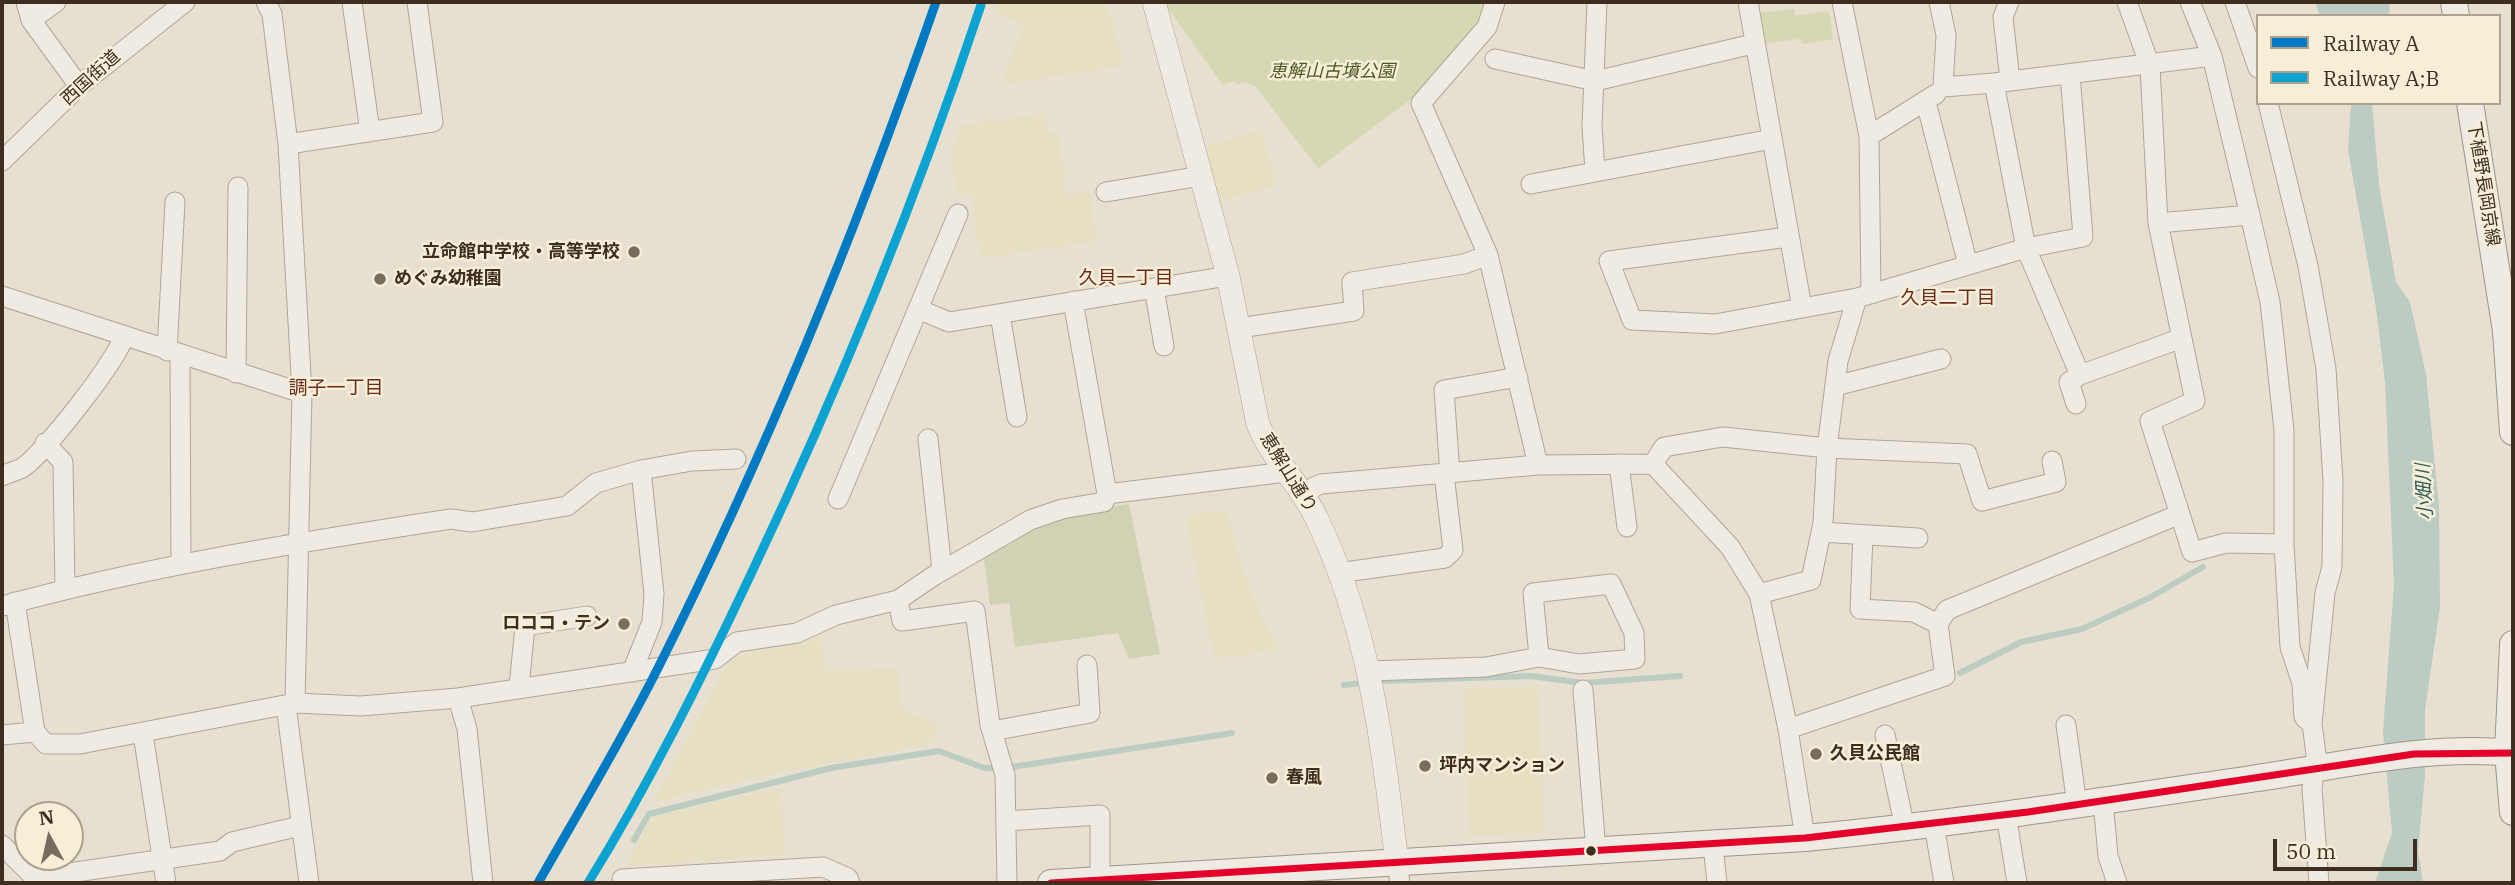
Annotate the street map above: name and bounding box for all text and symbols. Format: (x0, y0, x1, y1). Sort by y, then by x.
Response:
legend (2256, 14, 2501, 105)
text: Railway A (2323, 29, 2419, 57)
street label: 西国街道 (57, 46, 125, 110)
park label: 恵解山古墳公園 (1269, 61, 1395, 83)
text: Railway A;B (2323, 64, 2440, 92)
street label: 下植野長岡京線 (2462, 120, 2504, 248)
place label: 立命館中学校・高等学校 (422, 241, 620, 263)
marker: 立命館中学校・高等学校 (626, 244, 642, 260)
place label: めぐみ幼稚園 (394, 268, 502, 290)
district label: 久貝一丁目 (1079, 268, 1173, 290)
marker: めぐみ幼稚園 (372, 271, 388, 287)
district label: 久貝二丁目 (1901, 288, 1995, 310)
district label: 調子一丁目 (289, 378, 383, 400)
street label: 恵解山通り (1255, 429, 1321, 517)
water label: 小畑川 (2412, 463, 2438, 521)
place label: ロココ・テン (502, 613, 610, 635)
marker: ロココ・テン (616, 616, 632, 632)
place label: 久貝公民館 (1830, 743, 1920, 765)
marker: 久貝公民館 (1808, 746, 1824, 762)
place label: 坪内マンション (1439, 755, 1565, 777)
marker: 坪内マンション (1417, 758, 1433, 774)
place label: 春風 (1286, 767, 1322, 789)
marker: 春風 (1264, 770, 1280, 786)
north arrow (14, 801, 84, 871)
text: N (37, 804, 55, 830)
scale bar (2277, 826, 2420, 870)
text: 50 m (2286, 837, 2336, 865)
unlabelled marker (1584, 844, 1598, 858)

